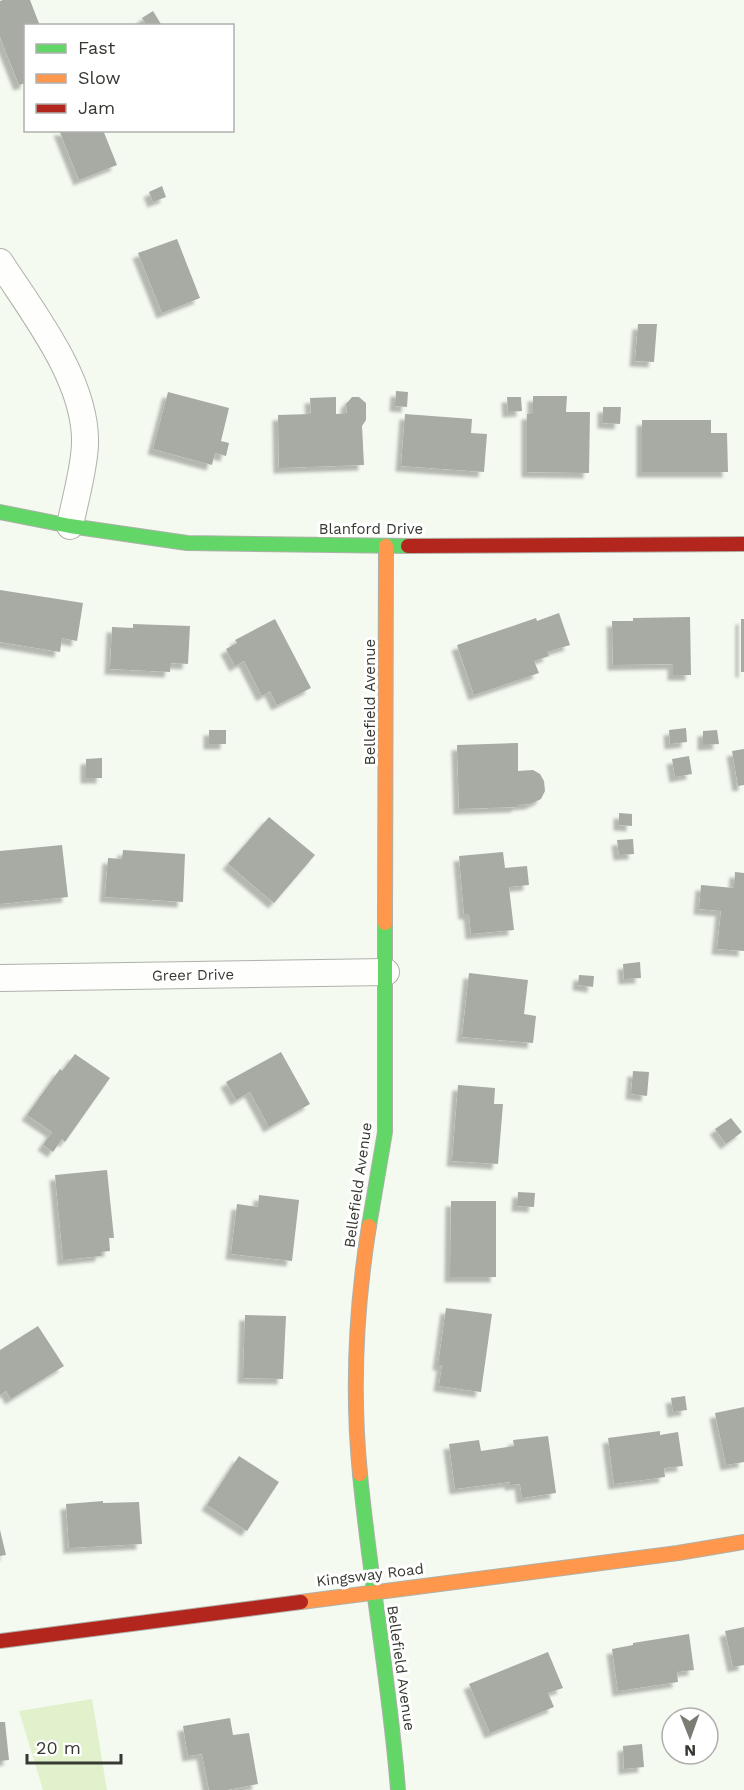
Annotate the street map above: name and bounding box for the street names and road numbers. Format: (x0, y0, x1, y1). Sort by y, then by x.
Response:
street label: Blanford Drive (319, 520, 423, 538)
street label: Bellefield Avenue (361, 639, 379, 765)
street label: Greer Drive (152, 965, 234, 985)
street label: Bellefield Avenue (340, 1121, 376, 1249)
street label: Kingsway Road (315, 1559, 425, 1591)
street label: Bellefield Avenue (383, 1604, 419, 1732)

